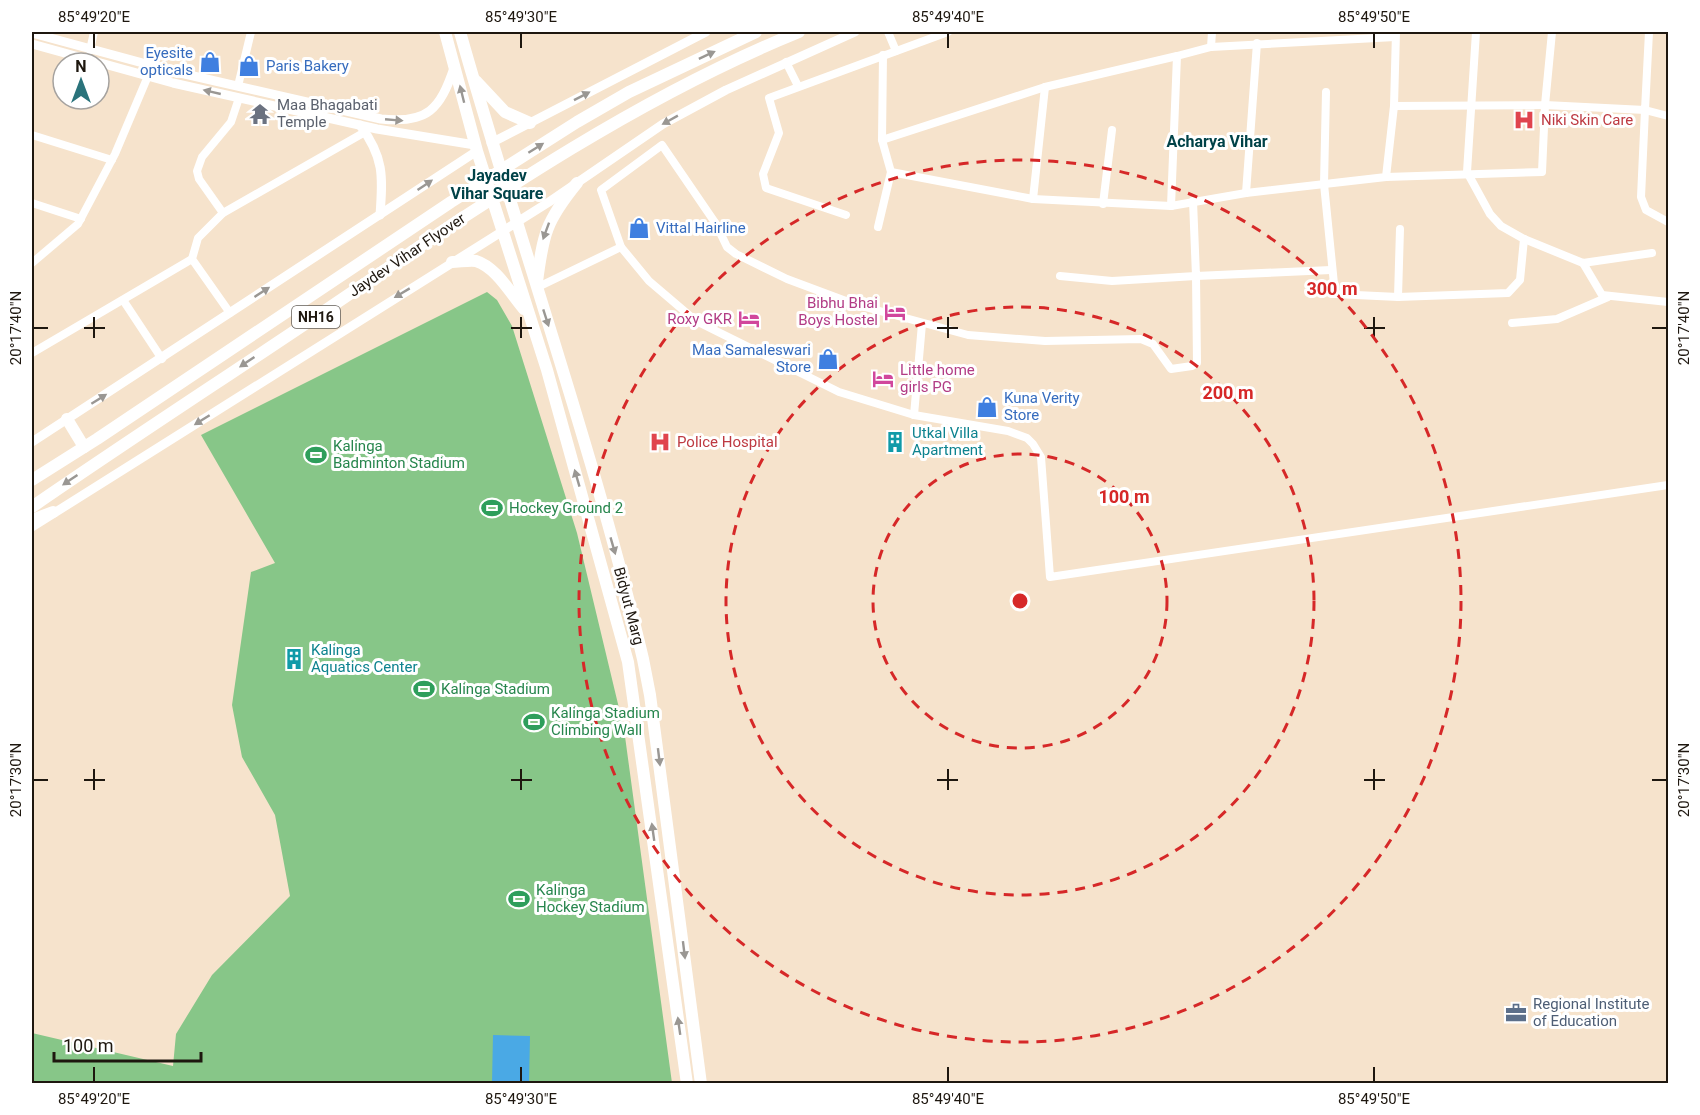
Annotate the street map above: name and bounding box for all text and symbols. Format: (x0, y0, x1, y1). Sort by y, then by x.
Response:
text: 85°49'20"E (58, 8, 131, 26)
text: 85°49'30"E (485, 8, 558, 26)
text: 85°49'40"E (912, 8, 985, 26)
text: 85°49'50"E (1338, 8, 1411, 26)
place label: Eyesite opticals (140, 44, 193, 79)
shop icon: Eyesite opticals (198, 50, 222, 74)
one-way arrow (698, 50, 715, 59)
north arrow (51, 51, 111, 111)
shop icon: Paris Bakery (237, 54, 261, 78)
text: N (75, 57, 87, 76)
place label: Paris Bakery (266, 57, 349, 75)
one-way arrow (457, 85, 467, 103)
one-way arrow (203, 86, 222, 96)
one-way arrow (573, 91, 591, 101)
place label: Maa Bhagabati Temple (277, 96, 378, 131)
temple icon: Maa Bhagabati Temple (248, 102, 272, 126)
hospital icon: Niki Skin Care (1512, 108, 1536, 132)
place label: Niki Skin Care (1541, 111, 1633, 129)
one-way arrow (385, 115, 404, 125)
one-way arrow (662, 115, 678, 126)
district label: Acharya Vihar (1166, 132, 1268, 151)
one-way arrow (528, 143, 544, 154)
district label: Jayadev Vihar Square (451, 166, 544, 203)
one-way arrow (416, 179, 432, 191)
street label: Jaydev Vihar Flyover (345, 209, 469, 301)
shop icon: Vittal Hairline (627, 216, 651, 240)
place label: Vittal Hairline (656, 219, 746, 237)
one-way arrow (541, 222, 550, 240)
text: 300 m (1306, 278, 1358, 299)
one-way arrow (254, 287, 270, 298)
one-way arrow (394, 287, 410, 298)
text: 20°17'40"N (7, 291, 25, 365)
text: 20°17'40"N (1675, 291, 1693, 365)
place label: Bibhu Bhai Boys Hostel (798, 294, 878, 329)
hotel icon: Bibhu Bhai Boys Hostel (883, 300, 907, 324)
road number: NH16 (292, 306, 340, 328)
hotel icon: Roxy GKR (737, 307, 761, 331)
one-way arrow (542, 309, 552, 327)
place label: Roxy GKR (667, 310, 732, 328)
place label: Maa Samaleswari Store (692, 341, 811, 376)
shop icon: Maa Samaleswari Store (816, 347, 840, 371)
one-way arrow (239, 357, 255, 368)
place label: Little home girls PG (900, 361, 975, 396)
hotel icon: Little home girls PG (871, 367, 895, 391)
text: 200 m (1202, 382, 1254, 403)
place label: Kuna Verity Store (1004, 389, 1080, 424)
one-way arrow (90, 393, 106, 405)
shop icon: Kuna Verity Store (975, 395, 999, 419)
one-way arrow (194, 414, 210, 425)
place label: Utkal Villa Apartment (912, 424, 983, 459)
hospital icon: Police Hospital (648, 430, 672, 454)
building icon: Utkal Villa Apartment (883, 430, 907, 454)
place label: Police Hospital (677, 433, 778, 451)
place label: Kalinga Badminton Stadium (333, 437, 465, 472)
sports icon: Kalinga Badminton Stadium (304, 443, 328, 467)
one-way arrow (572, 469, 581, 487)
one-way arrow (62, 475, 78, 486)
text: 100 m (1098, 486, 1150, 507)
sports icon: Hockey Ground 2 (480, 496, 504, 520)
place label: Hockey Ground 2 (509, 499, 623, 517)
one-way arrow (609, 537, 618, 555)
street label: Bidyut Marg (610, 565, 648, 647)
centre of rings (1010, 591, 1030, 611)
place label: Kalinga Aquatics Center (311, 641, 418, 676)
building icon: Kalinga Aquatics Center (282, 647, 306, 671)
sports icon: Kalinga Stadium (412, 677, 436, 701)
place label: Kalinga Stadium (441, 680, 550, 698)
place label: Kalinga Stadium Climbing Wall (551, 704, 660, 739)
sports icon: Kalinga Stadium Climbing Wall (522, 710, 546, 734)
text: 20°17'30"N (7, 743, 25, 817)
text: 20°17'30"N (1675, 743, 1693, 817)
one-way arrow (654, 747, 663, 766)
one-way arrow (648, 823, 657, 842)
place label: Kalinga Hockey Stadium (536, 881, 645, 916)
sports icon: Kalinga Hockey Stadium (507, 887, 531, 911)
one-way arrow (679, 941, 688, 960)
place label: Regional Institute of Education (1533, 995, 1649, 1030)
office icon: Regional Institute of Education (1504, 1001, 1528, 1025)
one-way arrow (675, 1016, 684, 1035)
scale bar (54, 1025, 201, 1063)
text: 100 m (63, 1035, 114, 1056)
text: 85°49'20"E (58, 1090, 131, 1108)
text: 85°49'30"E (485, 1090, 558, 1108)
text: 85°49'40"E (912, 1090, 985, 1108)
text: 85°49'50"E (1338, 1090, 1411, 1108)

